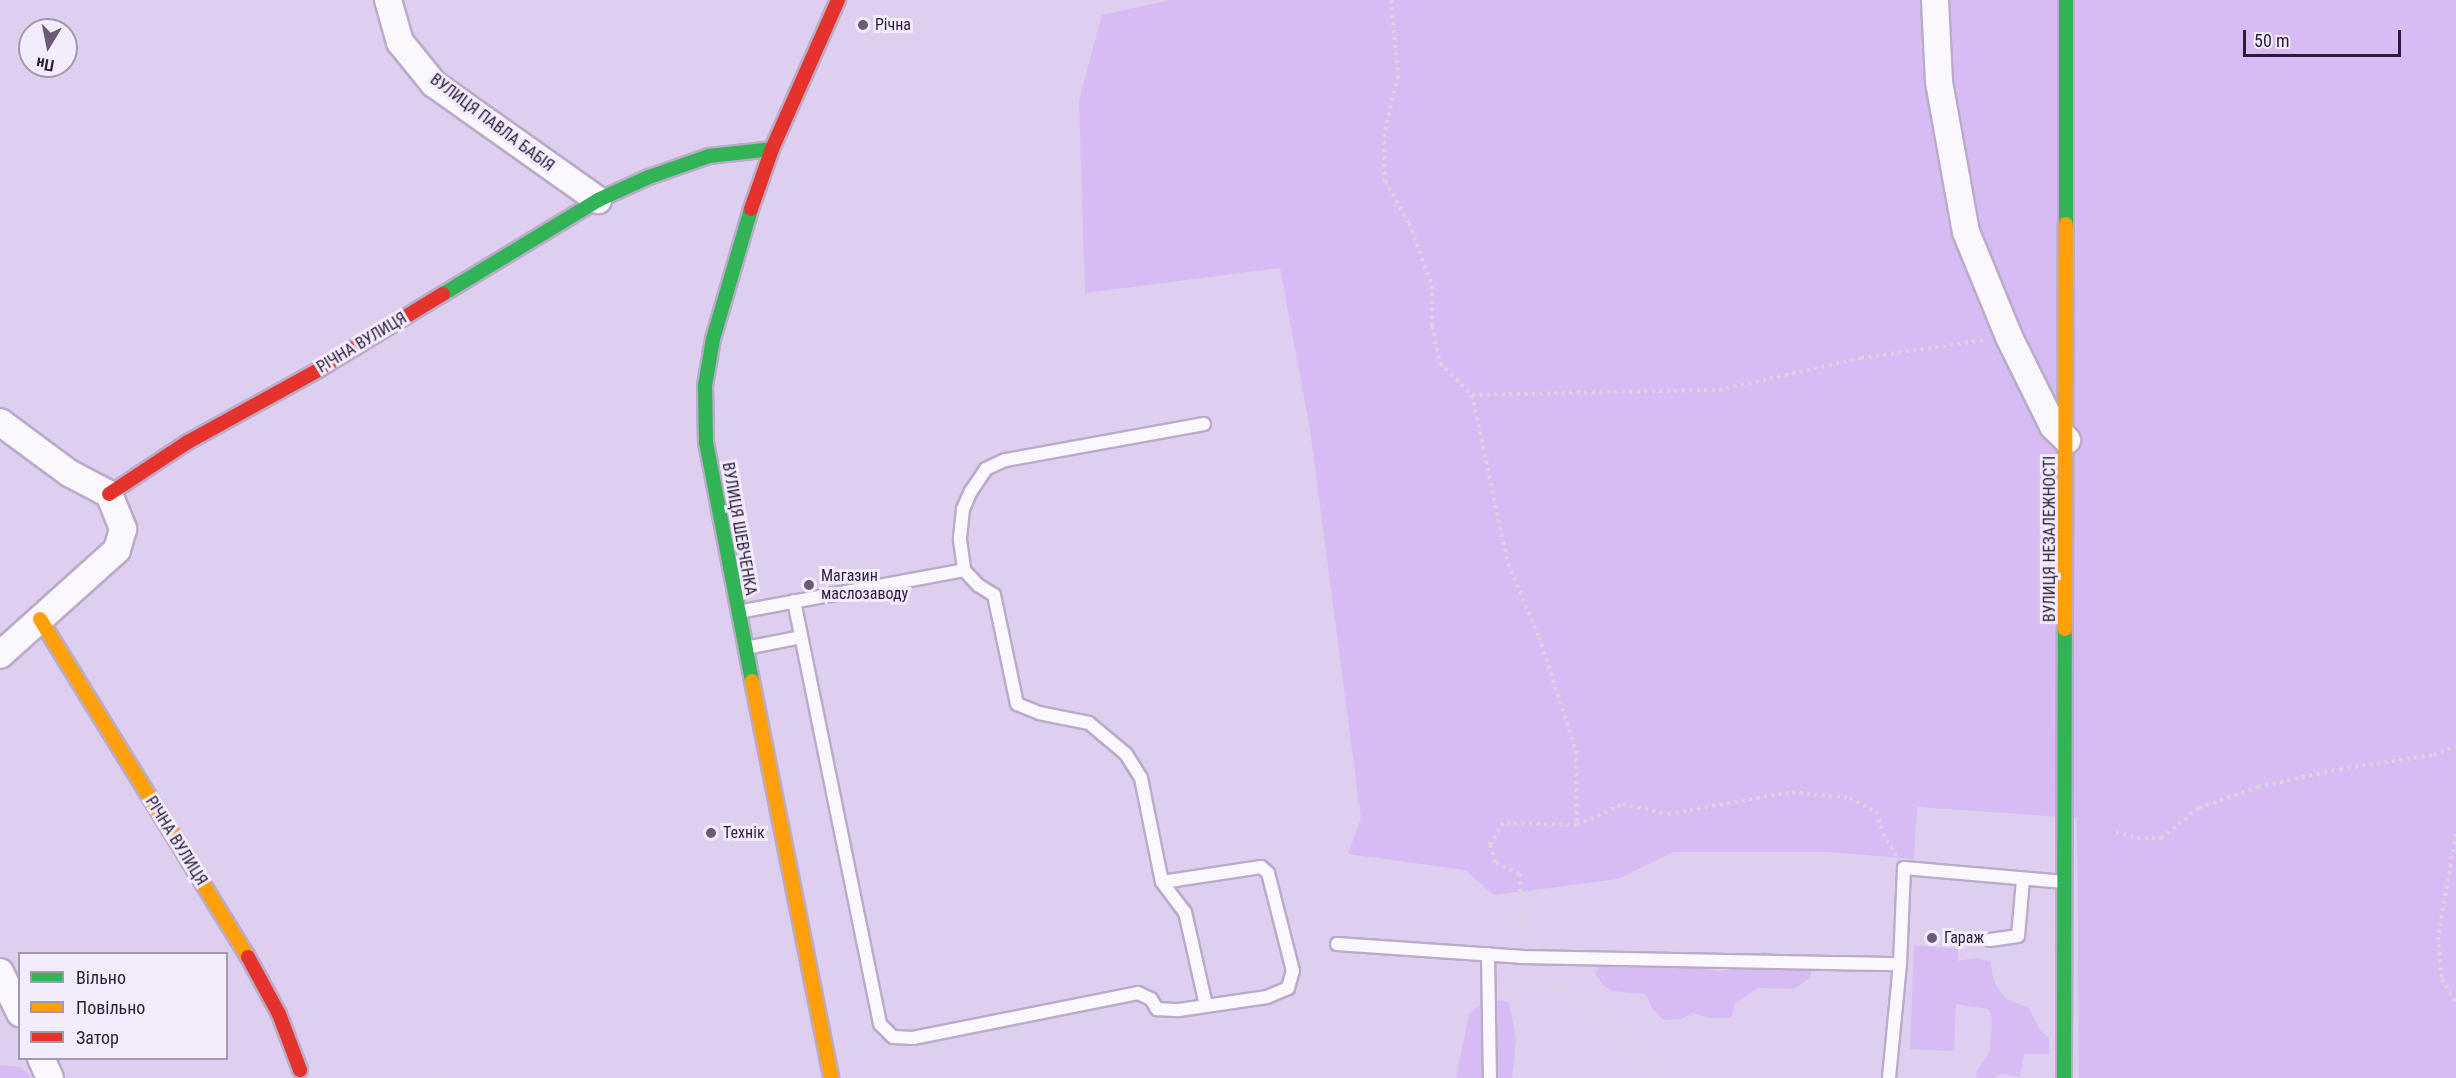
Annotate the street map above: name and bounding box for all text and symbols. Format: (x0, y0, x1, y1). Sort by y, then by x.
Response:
place label: Річна (875, 15, 911, 35)
north arrow (18, 18, 78, 78)
marker: Річна (856, 18, 870, 32)
scale bar (2246, 18, 2404, 56)
text: 50 m (2254, 30, 2289, 51)
text: Пн (35, 53, 56, 75)
street label: ВУЛИЦЯ ПАВЛА БАБІЯ (426, 70, 558, 176)
street label: РІЧНА ВУЛИЦЯ (314, 309, 410, 377)
street label: ВУЛИЦЯ НЕЗАЛЕЖНОСТІ (2040, 456, 2060, 622)
street label: ВУЛИЦЯ ШЕВЧЕНКА (718, 461, 760, 597)
place label: Магазин маслозаводу (821, 566, 908, 604)
marker: Магазин маслозаводу (802, 578, 816, 592)
street label: РІЧНА ВУЛИЦЯ (141, 793, 211, 889)
place label: Технік (723, 823, 765, 843)
marker: Технік (704, 826, 718, 840)
place label: Гараж (1944, 928, 1984, 948)
marker: Гараж (1925, 931, 1939, 945)
legend (18, 952, 228, 1060)
text: Вільно (76, 967, 126, 988)
text: Повільно (76, 997, 145, 1018)
text: Затор (76, 1027, 119, 1048)

